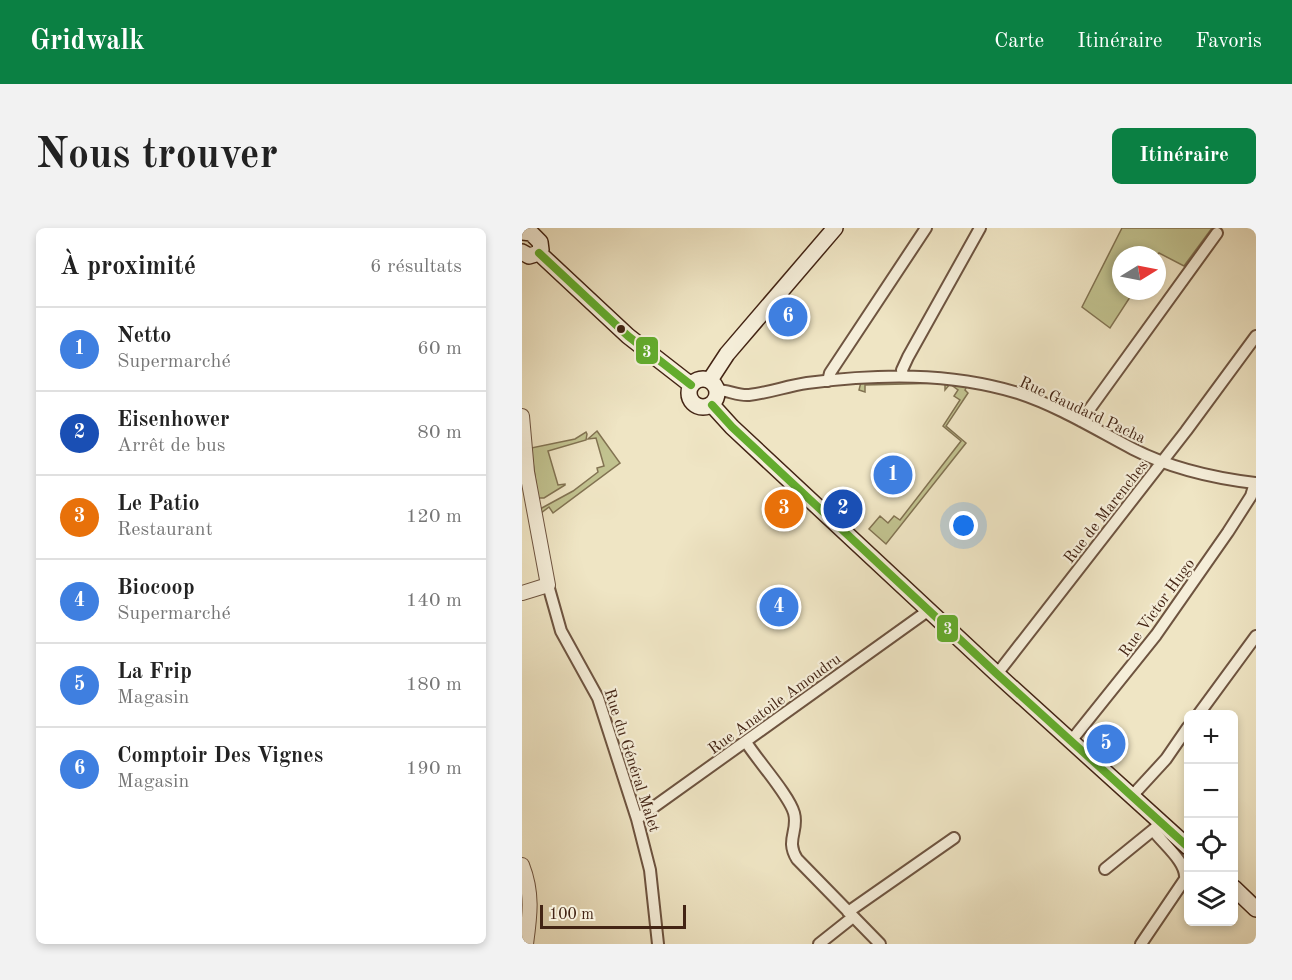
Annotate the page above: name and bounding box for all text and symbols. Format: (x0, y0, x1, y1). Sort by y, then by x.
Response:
text: Gridwalk (30, 28, 145, 56)
text: Carte (994, 31, 1044, 52)
text: Itinéraire (1077, 31, 1163, 52)
text: Favoris (1196, 31, 1262, 52)
button: Itinéraire (1112, 128, 1256, 184)
text: Nous trouver (36, 135, 278, 177)
north arrow (1112, 246, 1166, 300)
text: À proximité (60, 254, 196, 280)
text: 6 résultats (370, 257, 462, 277)
pin: 6 (768, 294, 808, 340)
unlabelled marker (615, 323, 627, 335)
text: Netto (117, 325, 171, 347)
line badge: 3 (635, 336, 659, 365)
text: 1 (74, 339, 85, 359)
text: 60 m (417, 339, 462, 359)
text: 3 (642, 345, 652, 361)
text: Supermarché (117, 352, 231, 372)
street label: Rue Gaudard Pacha (1017, 375, 1148, 447)
text: Eisenhower (117, 409, 230, 431)
text: 2 (74, 423, 85, 443)
text: 80 m (417, 423, 462, 443)
text: Arrêt de bus (117, 436, 225, 456)
pin: 1 (874, 452, 913, 498)
street label: Rue de Marenches (1062, 458, 1152, 567)
pin: 3 (764, 486, 804, 532)
pin: 2 (824, 486, 862, 532)
text: Le Patio (117, 493, 200, 515)
text: 3 (74, 507, 85, 527)
text: 120 m (406, 507, 462, 527)
your location (949, 511, 978, 540)
text: Restaurant (117, 520, 213, 540)
street label: Rue Victor Hugo (1117, 556, 1199, 660)
text: Biocoop (117, 577, 195, 599)
pin: 4 (760, 584, 798, 629)
text: 4 (74, 591, 85, 611)
text: 140 m (406, 591, 462, 611)
text: Supermarché (117, 604, 231, 624)
line badge: 3 (936, 614, 959, 643)
text: 3 (943, 622, 953, 638)
street label: Rue Anatoile Amoudru (706, 651, 845, 758)
text: La Frip (117, 661, 192, 683)
text: 5 (74, 675, 85, 695)
text: 180 m (406, 675, 462, 695)
street label: Rue du Général Malet (600, 687, 662, 835)
text: Magasin (117, 688, 189, 708)
map controls (1184, 710, 1238, 926)
button: + (1184, 710, 1238, 764)
pin: 5 (1086, 722, 1126, 766)
text: Comptoir Des Vignes (117, 745, 323, 767)
text: 6 (74, 759, 85, 779)
text: 190 m (406, 759, 462, 779)
button: − (1184, 764, 1238, 818)
text: Magasin (117, 772, 189, 792)
button: locate (1184, 818, 1238, 872)
button: layers (1184, 872, 1238, 926)
scale bar (540, 902, 686, 930)
text: 100 m (549, 907, 594, 923)

